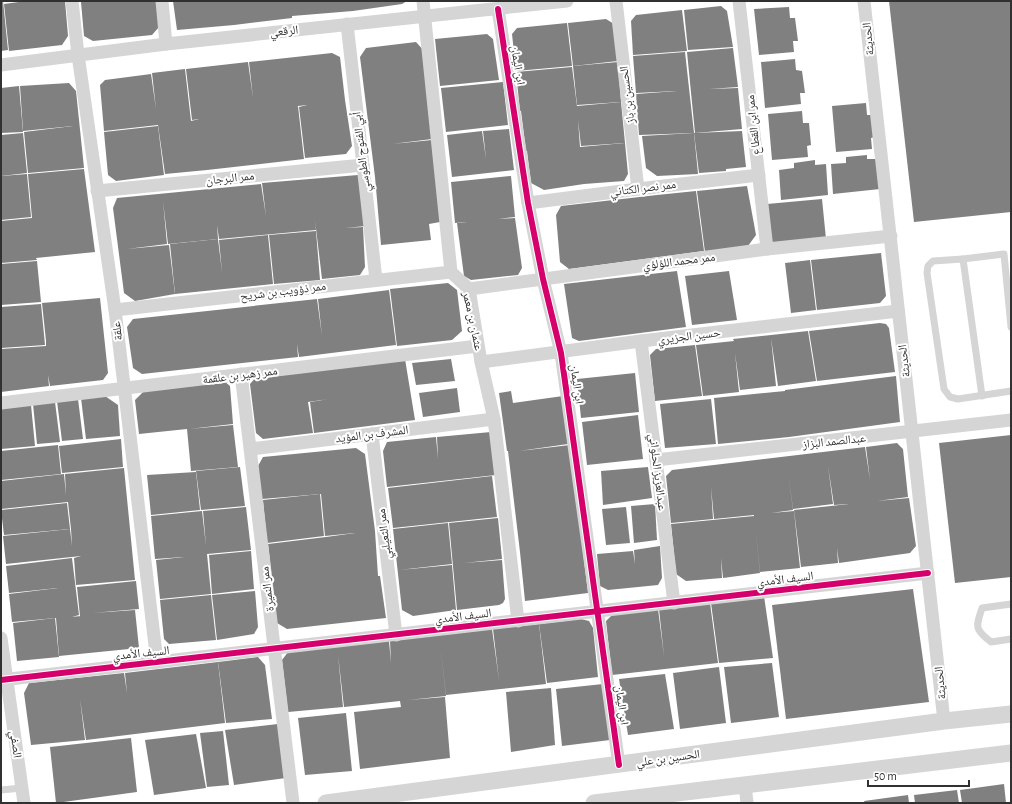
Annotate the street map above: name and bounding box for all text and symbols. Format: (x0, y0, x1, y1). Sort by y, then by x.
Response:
street label: الحديثة (860, 22, 877, 56)
street label: الرقعي (269, 24, 299, 42)
street label: ابن اليمان (508, 44, 527, 86)
street label: الحسين بن باز (617, 65, 638, 125)
street label: ممر ابن القطاع (744, 94, 764, 156)
street label: أبي الفتوح الطوسي (349, 111, 376, 193)
street label: ممر البرجان (205, 169, 255, 188)
street label: ممر نصر الكتاني (609, 178, 677, 202)
street label: ممر محمد اللؤلؤي (642, 251, 716, 275)
street label: ممر ذؤويب بن شريح (239, 280, 327, 304)
street label: عثمان بن معمر (459, 289, 485, 352)
street label: علقة (110, 321, 124, 341)
street label: حسين الجزيري (657, 326, 722, 350)
street label: الحديثة (896, 344, 913, 378)
street label: ابن اليمان (567, 363, 586, 405)
street label: ممر زهير بن علقمة (202, 364, 278, 387)
street label: المشرف بن المؤيد (335, 424, 409, 446)
street label: عبدالصمد البزاز (801, 432, 867, 452)
street label: عبدالعزيز الحلواني (643, 433, 669, 512)
street label: ممر الثعيلبي (375, 507, 397, 560)
street label: ممر النميرة (258, 566, 277, 612)
street label: السيف الأمدي (756, 570, 815, 592)
street label: السيف الأمدي (434, 607, 493, 629)
street label: السيف الأمدي (112, 644, 171, 666)
street label: الحديثة (932, 666, 949, 700)
street label: ابن اليمان (612, 684, 631, 726)
street label: الصفي (4, 729, 24, 759)
street label: الحسين بن علي (635, 748, 701, 772)
scale bar (868, 762, 969, 788)
text: 50 m (874, 770, 897, 782)

